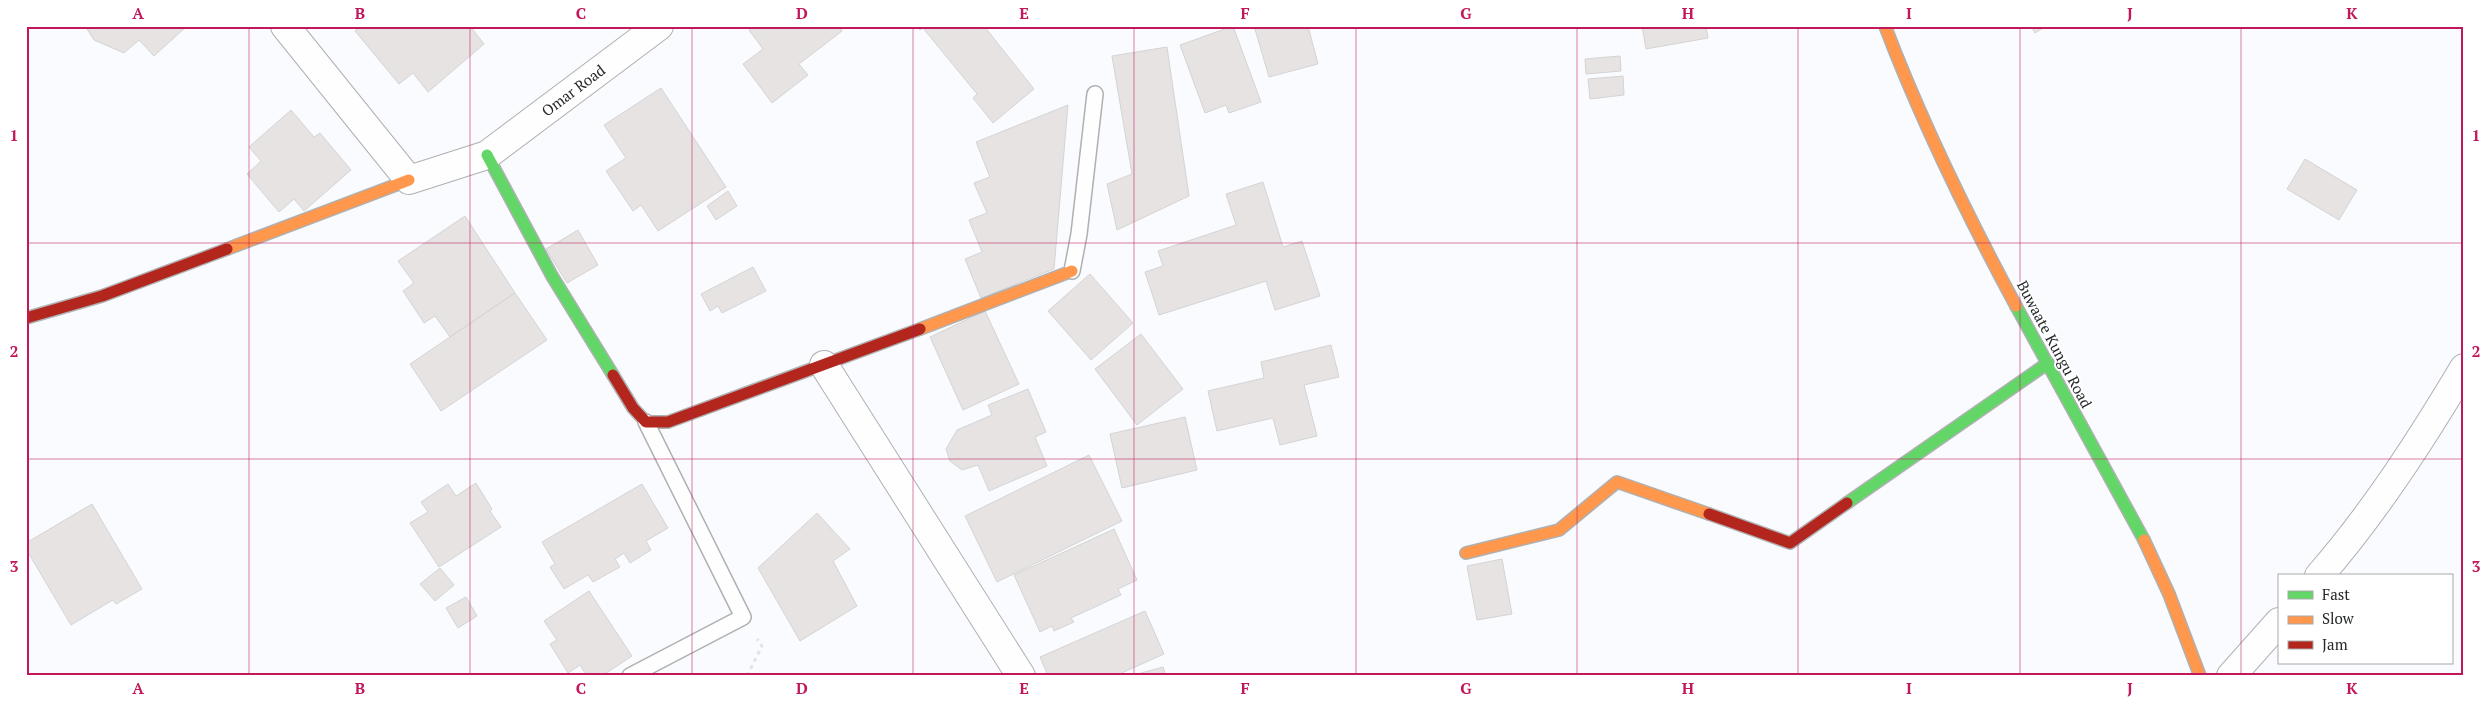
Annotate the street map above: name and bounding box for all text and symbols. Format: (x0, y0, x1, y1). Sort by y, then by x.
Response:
text: A (132, 2, 144, 24)
text: B (355, 2, 365, 24)
text: C (576, 2, 586, 24)
text: D (796, 2, 808, 24)
text: E (1019, 2, 1029, 24)
text: F (1240, 2, 1250, 24)
text: G (1460, 2, 1472, 24)
text: H (1682, 2, 1694, 24)
text: I (1906, 2, 1912, 24)
text: J (2127, 2, 2133, 24)
text: K (2346, 2, 2358, 24)
street label: Omar Road (537, 60, 609, 120)
text: 1 (9, 124, 19, 146)
text: 1 (2471, 124, 2481, 146)
street label: Buwaate Kungu Road (2013, 277, 2097, 411)
text: 2 (9, 340, 19, 362)
text: 2 (2471, 340, 2481, 362)
text: 3 (9, 555, 19, 577)
text: 3 (2471, 555, 2481, 577)
legend (2278, 574, 2452, 664)
text: Fast (2322, 584, 2350, 604)
text: Slow (2322, 608, 2355, 628)
text: Jam (2322, 634, 2348, 654)
text: A (132, 677, 144, 699)
text: B (355, 677, 365, 699)
text: C (576, 677, 586, 699)
text: D (796, 677, 808, 699)
text: E (1019, 677, 1029, 699)
text: F (1240, 677, 1250, 699)
text: G (1460, 677, 1472, 699)
text: H (1682, 677, 1694, 699)
text: I (1906, 677, 1912, 699)
text: J (2127, 677, 2133, 699)
text: K (2346, 677, 2358, 699)

